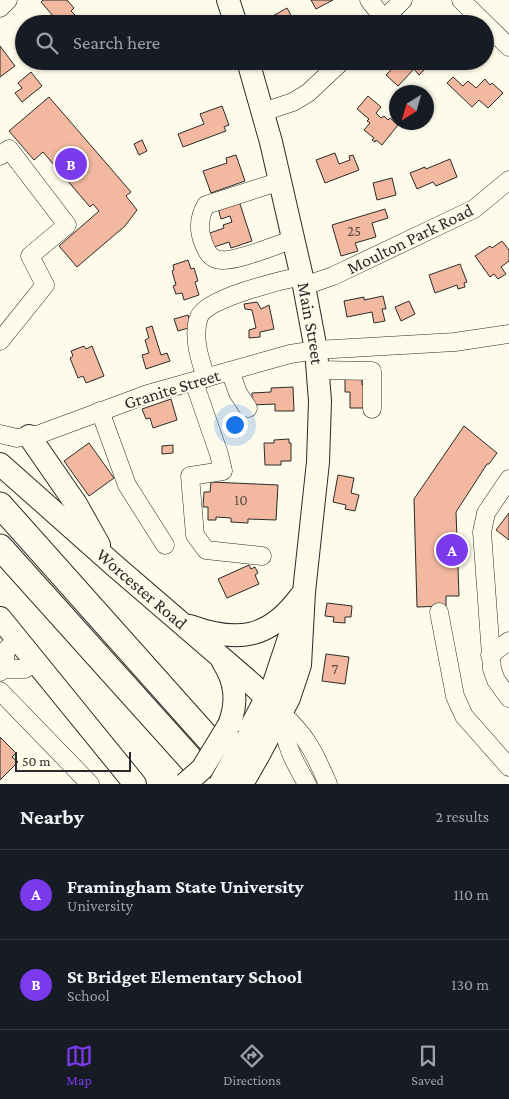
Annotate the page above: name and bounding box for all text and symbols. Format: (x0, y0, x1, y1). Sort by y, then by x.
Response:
search box (15, 15, 494, 70)
icon: search (33, 29, 61, 57)
text: Search here (73, 32, 160, 53)
north arrow (389, 85, 434, 130)
pin: B (55, 145, 87, 183)
street label: Moulton Park Road (344, 200, 477, 278)
house number: 25 (347, 223, 361, 239)
street label: Main Street (294, 281, 327, 366)
street label: Granite Street (122, 365, 223, 413)
your location (222, 412, 248, 438)
house number: 10 (234, 492, 248, 508)
pin: A (436, 531, 468, 569)
street label: Worcester Road (92, 544, 192, 634)
house number: 7 (332, 661, 339, 677)
scale bar (15, 749, 131, 772)
text: 50 m (22, 753, 50, 769)
text: Nearby (20, 805, 84, 829)
text: 2 results (436, 808, 489, 825)
text: Framingham State University (67, 876, 304, 897)
text: A (31, 886, 41, 903)
text: 110 m (453, 886, 489, 903)
text: University (67, 897, 133, 914)
text: St Bridget Elementary School (67, 966, 302, 987)
text: B (31, 976, 41, 993)
text: 130 m (451, 976, 489, 993)
text: School (67, 987, 110, 1004)
tab: Map (65, 1042, 93, 1088)
tab: Directions (223, 1042, 281, 1088)
tab: Saved (411, 1042, 444, 1088)

